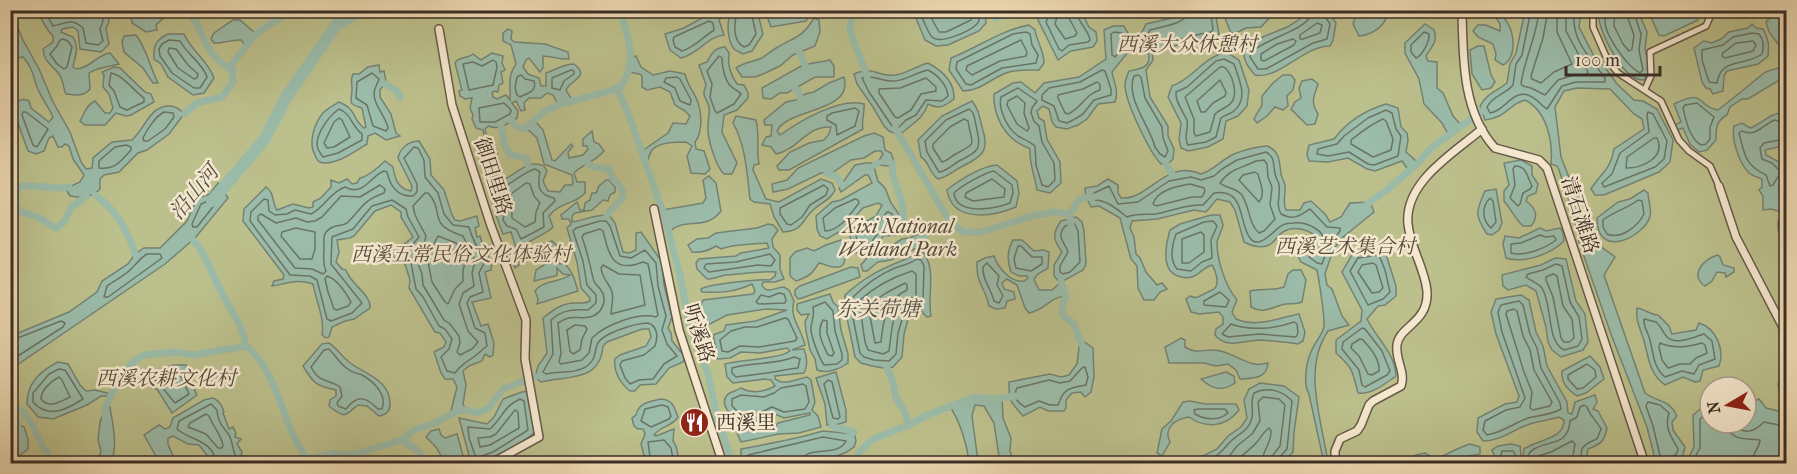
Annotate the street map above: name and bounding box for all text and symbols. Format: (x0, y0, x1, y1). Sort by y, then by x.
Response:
park label: 西溪大众休憩村 (1117, 33, 1260, 56)
scale bar (1566, 39, 1660, 77)
text: 100 m (1575, 50, 1620, 71)
street label: 御田里路 (470, 134, 516, 218)
water label: 沿山河 (165, 157, 226, 224)
street label: 清石滩路 (1557, 173, 1603, 257)
park label: Xixi National Wetland Park (839, 215, 957, 261)
park label: 西溪艺术集合村 (1275, 235, 1418, 258)
park label: 西溪五常民俗文化体验村 (351, 243, 574, 266)
water label: 东关荷塘 (836, 297, 923, 321)
street label: 听溪路 (679, 301, 719, 365)
park label: 西溪农耕文化村 (96, 367, 239, 390)
north arrow (1698, 375, 1758, 435)
text: N (1703, 399, 1724, 415)
restaurant icon: 西溪里 (679, 406, 711, 438)
place label: 西溪里 (716, 411, 776, 434)

